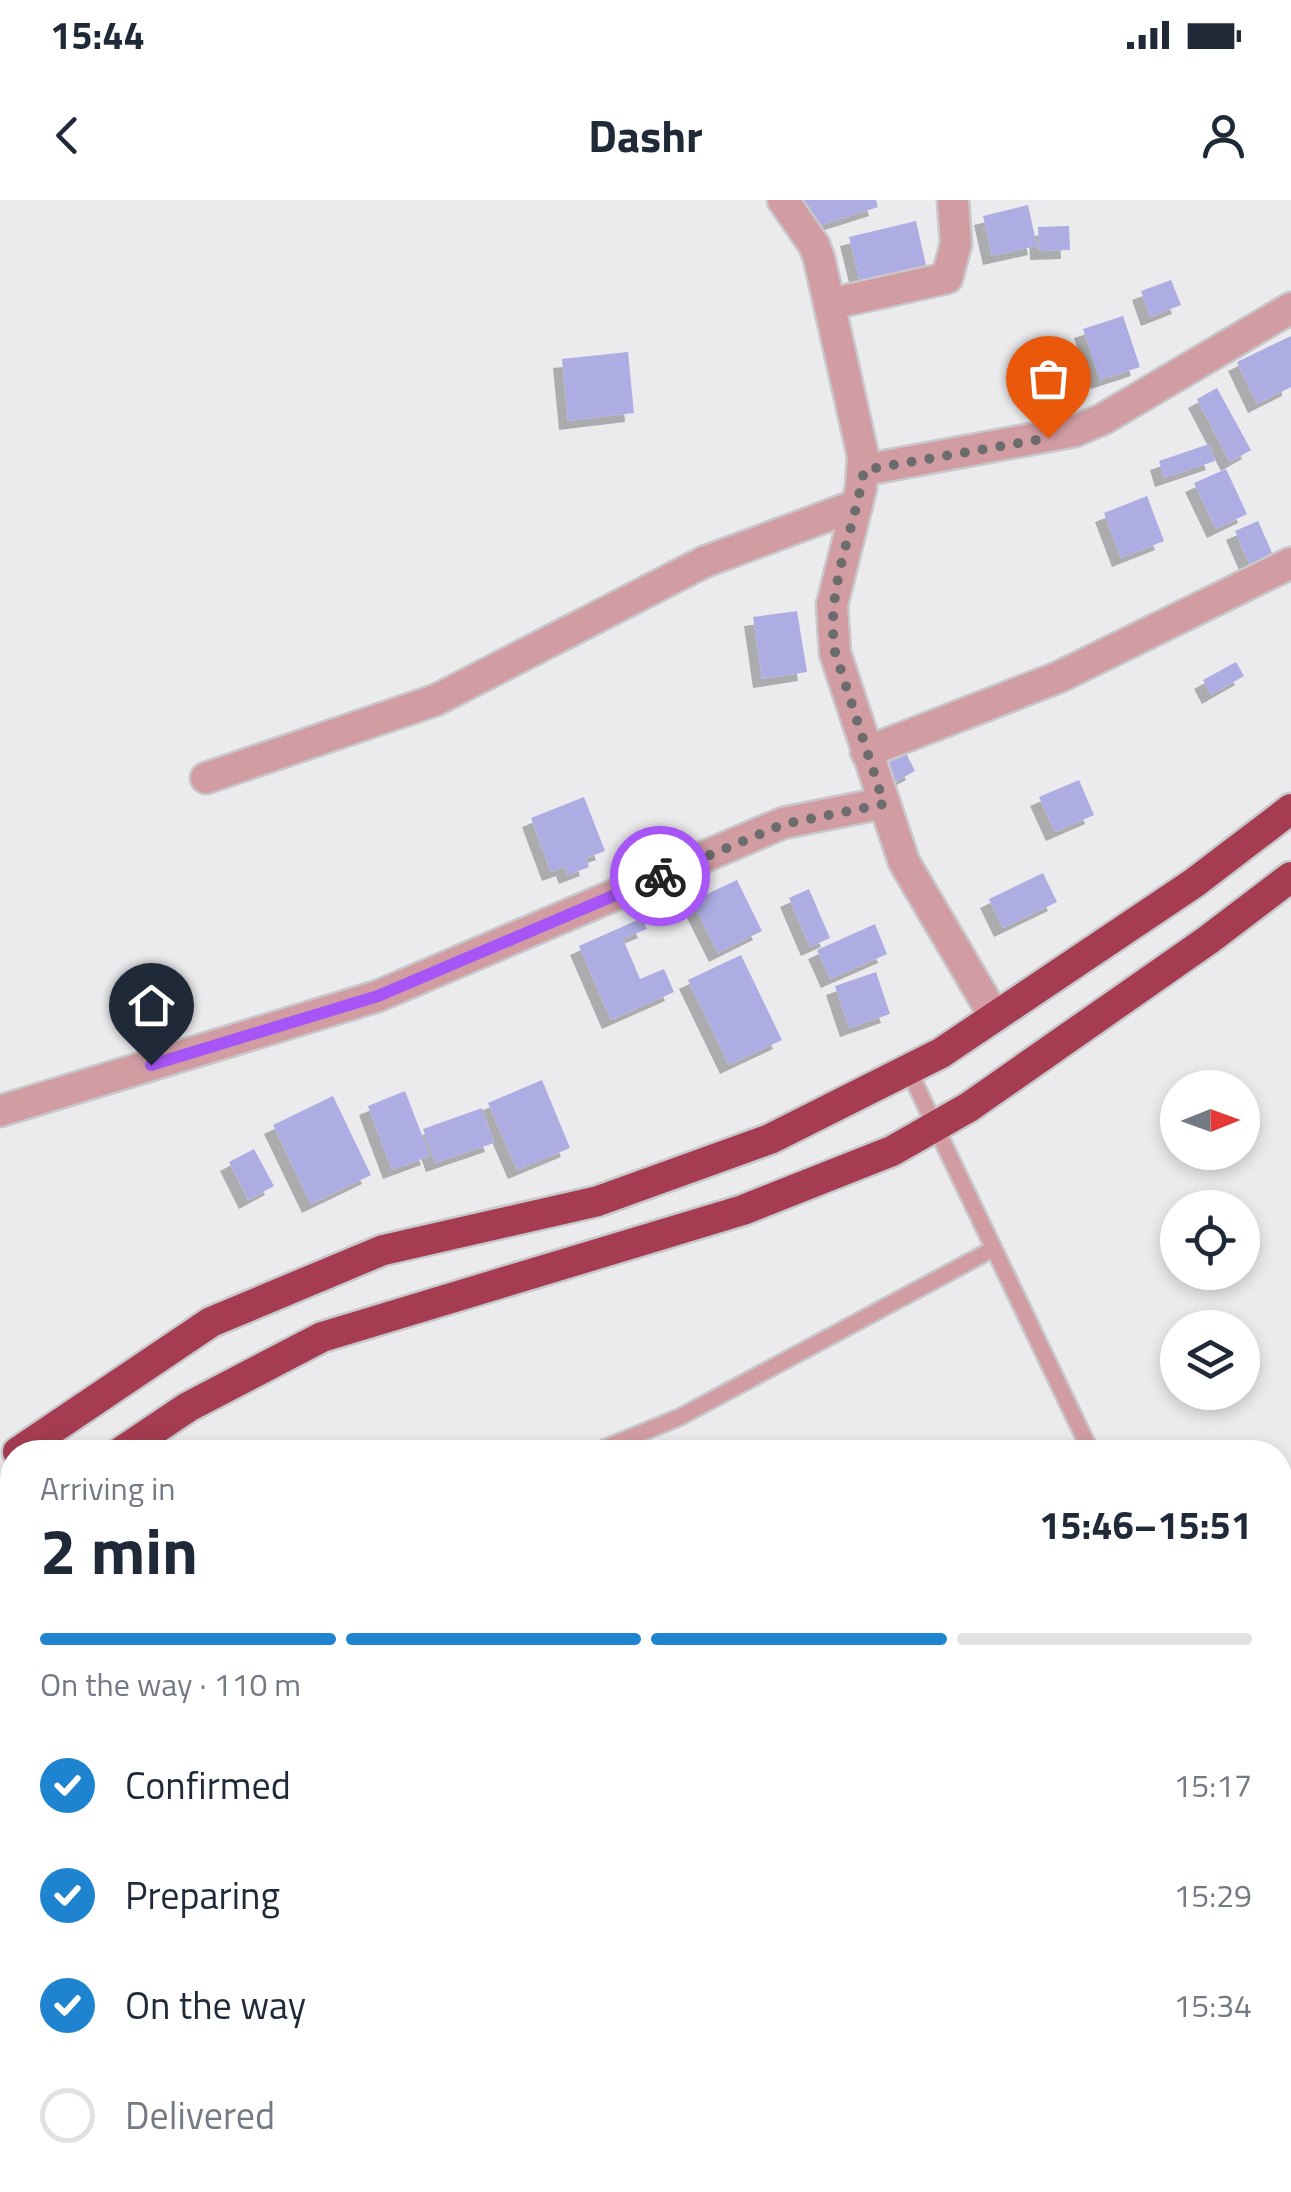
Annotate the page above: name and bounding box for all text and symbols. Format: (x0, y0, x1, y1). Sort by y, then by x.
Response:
text: 15:44 (50, 6, 145, 64)
text: Dashr (588, 101, 703, 169)
icon: back (40, 108, 95, 163)
icon: person (1196, 108, 1251, 163)
pin (1006, 336, 1091, 439)
icon: bag (1021, 351, 1076, 406)
courier (610, 826, 710, 926)
icon: bike (633, 849, 688, 904)
pin (109, 963, 194, 1066)
icon: home (124, 978, 179, 1033)
north arrow (1160, 1070, 1260, 1170)
map controls (1160, 1070, 1260, 1410)
button: locate (1160, 1190, 1260, 1290)
button: layers (1160, 1310, 1260, 1410)
text: Arriving in (40, 1464, 176, 1512)
text: 15:46–15:51 (1039, 1496, 1252, 1554)
text: 2 min (40, 1500, 198, 1599)
text: On the way · 110 m (40, 1660, 301, 1708)
text: Confirmed (125, 1756, 291, 1814)
icon: check (40, 1758, 95, 1813)
text: 15:17 (1173, 1761, 1252, 1809)
text: Preparing (125, 1866, 280, 1924)
icon: check (40, 1868, 95, 1923)
text: 15:29 (1173, 1871, 1252, 1919)
text: On the way (125, 1976, 306, 2034)
icon: check (40, 1978, 95, 2033)
text: 15:34 (1173, 1981, 1252, 2029)
text: Delivered (125, 2086, 275, 2144)

